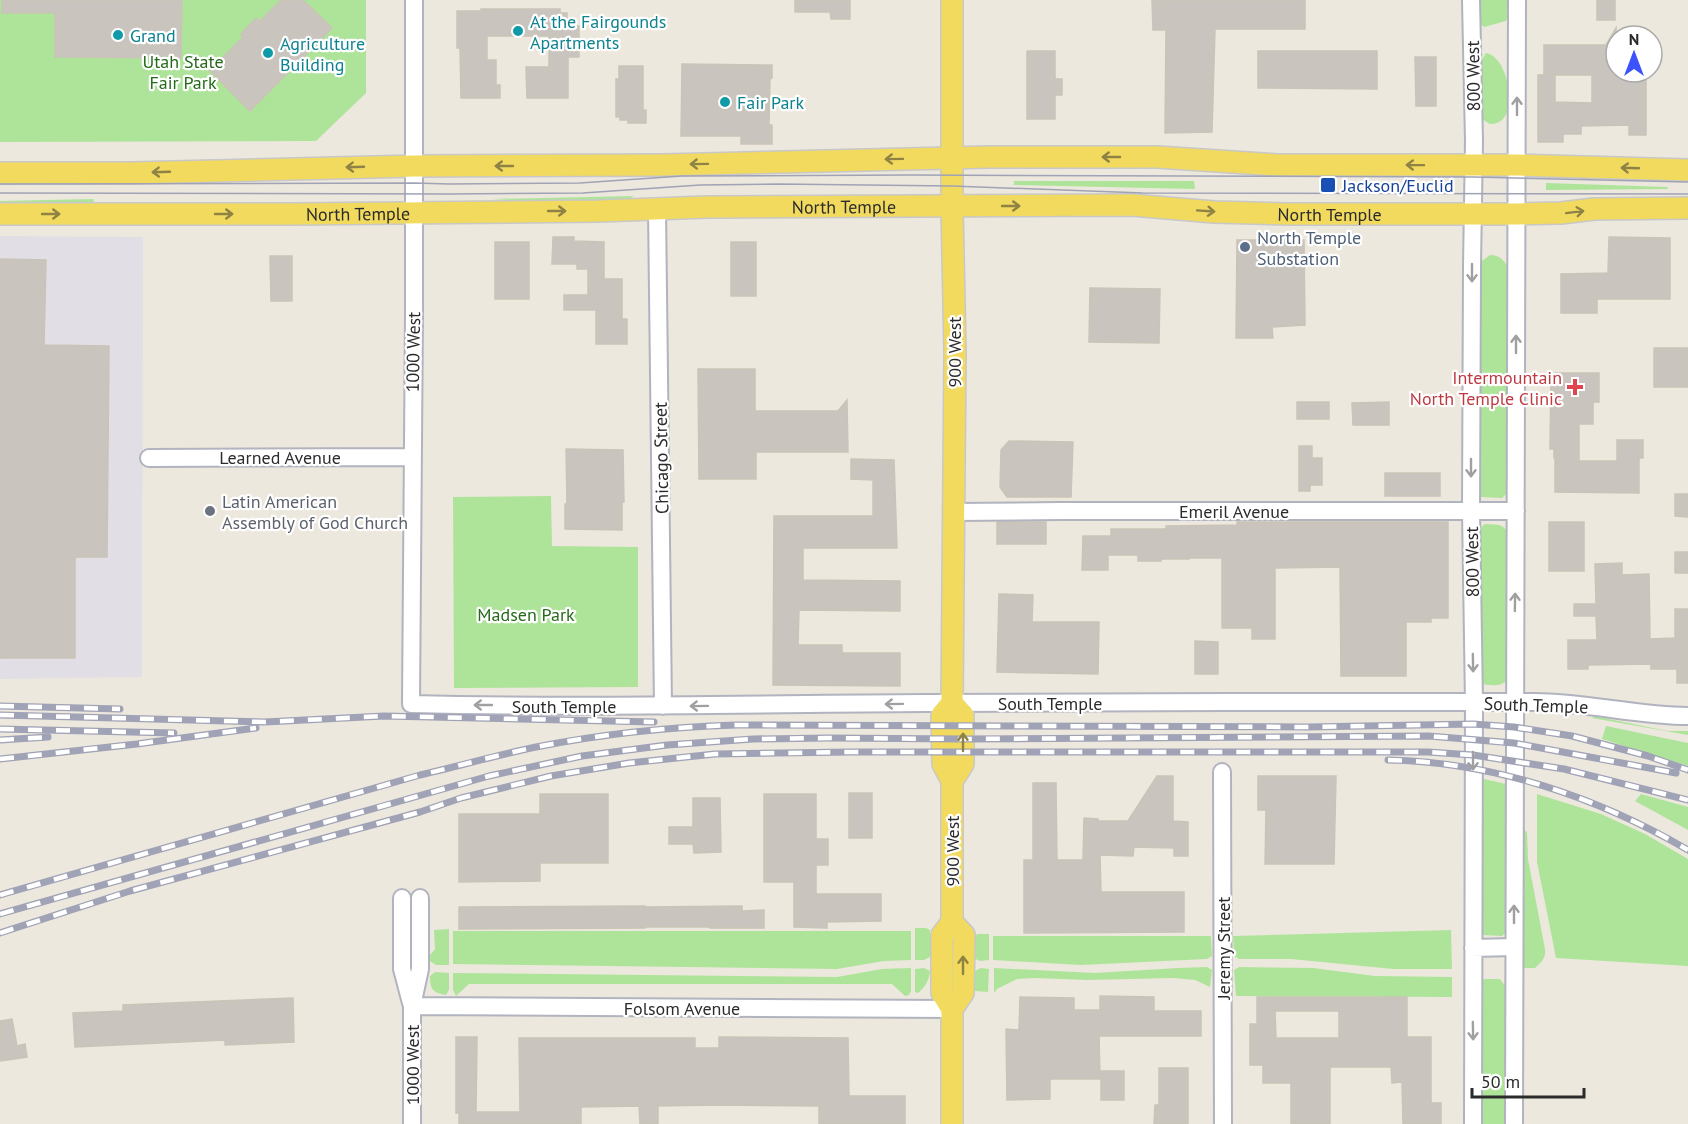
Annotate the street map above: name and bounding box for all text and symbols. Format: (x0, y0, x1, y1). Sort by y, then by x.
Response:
place label: At the Fairgounds Apartments (530, 10, 666, 54)
place label: Grand (130, 24, 176, 47)
marker: At the Fairgounds Apartments (511, 24, 525, 38)
north arrow (1604, 24, 1664, 84)
marker: Grand (111, 28, 125, 42)
text: N (1629, 29, 1639, 49)
place label: Agriculture Building (280, 32, 365, 76)
street label: 800 West (1461, 40, 1485, 112)
marker: Agriculture Building (261, 46, 275, 60)
park label: Utah State Fair Park (142, 50, 224, 94)
place label: Fair Park (737, 91, 804, 114)
marker: Fair Park (718, 95, 732, 109)
one-way arrow (1511, 97, 1523, 117)
one-way arrow (1102, 151, 1122, 163)
one-way arrow (884, 154, 904, 165)
one-way arrow (689, 158, 709, 170)
one-way arrow (1406, 159, 1426, 171)
one-way arrow (494, 160, 514, 172)
one-way arrow (346, 161, 366, 173)
one-way arrow (1620, 162, 1640, 174)
one-way arrow (151, 167, 171, 178)
place label: Jackson/Euclid (1341, 174, 1454, 197)
marker: Jackson/Euclid (1319, 176, 1337, 194)
street label: North Temple (792, 195, 896, 218)
one-way arrow (1000, 200, 1020, 212)
street label: North Temple (306, 201, 410, 225)
street label: North Temple (1277, 202, 1382, 226)
one-way arrow (546, 205, 566, 217)
one-way arrow (1195, 206, 1215, 217)
one-way arrow (1564, 206, 1584, 217)
one-way arrow (41, 208, 61, 220)
one-way arrow (214, 208, 234, 220)
place label: North Temple Substation (1257, 226, 1361, 270)
marker: North Temple Substation (1238, 240, 1252, 254)
one-way arrow (1466, 262, 1478, 282)
street label: 1000 West (401, 311, 425, 393)
street label: 900 West (943, 317, 966, 387)
one-way arrow (1510, 334, 1522, 354)
place label: Intermountain North Temple Clinic (1410, 366, 1562, 410)
marker: Intermountain North Temple Clinic (1566, 378, 1584, 396)
street label: Chicago Street (649, 402, 673, 514)
street label: Learned Avenue (219, 446, 341, 469)
one-way arrow (1466, 457, 1477, 477)
place label: Latin American Assembly of God Church (222, 490, 408, 534)
street label: Emeril Avenue (1179, 500, 1289, 523)
marker: Latin American Assembly of God Church (203, 504, 217, 518)
street label: 800 West (1460, 526, 1484, 598)
one-way arrow (1510, 592, 1521, 612)
park label: Madsen Park (477, 603, 575, 626)
one-way arrow (1467, 652, 1479, 672)
street label: South Temple (998, 692, 1102, 715)
street label: South Temple (1483, 692, 1589, 718)
street label: South Temple (512, 695, 616, 718)
one-way arrow (884, 698, 904, 710)
one-way arrow (473, 699, 493, 711)
one-way arrow (689, 700, 709, 712)
one-way arrow (957, 732, 969, 752)
one-way arrow (1467, 751, 1479, 771)
street label: 900 West (941, 816, 964, 886)
street label: Jeremy Street (1212, 897, 1235, 1000)
one-way arrow (1508, 905, 1520, 925)
one-way arrow (958, 955, 969, 975)
street label: Folsom Avenue (624, 997, 740, 1020)
one-way arrow (1467, 1021, 1479, 1041)
street label: 1000 West (401, 1025, 424, 1105)
scale bar (1472, 1061, 1584, 1099)
text: 50 m (1481, 1070, 1520, 1093)

